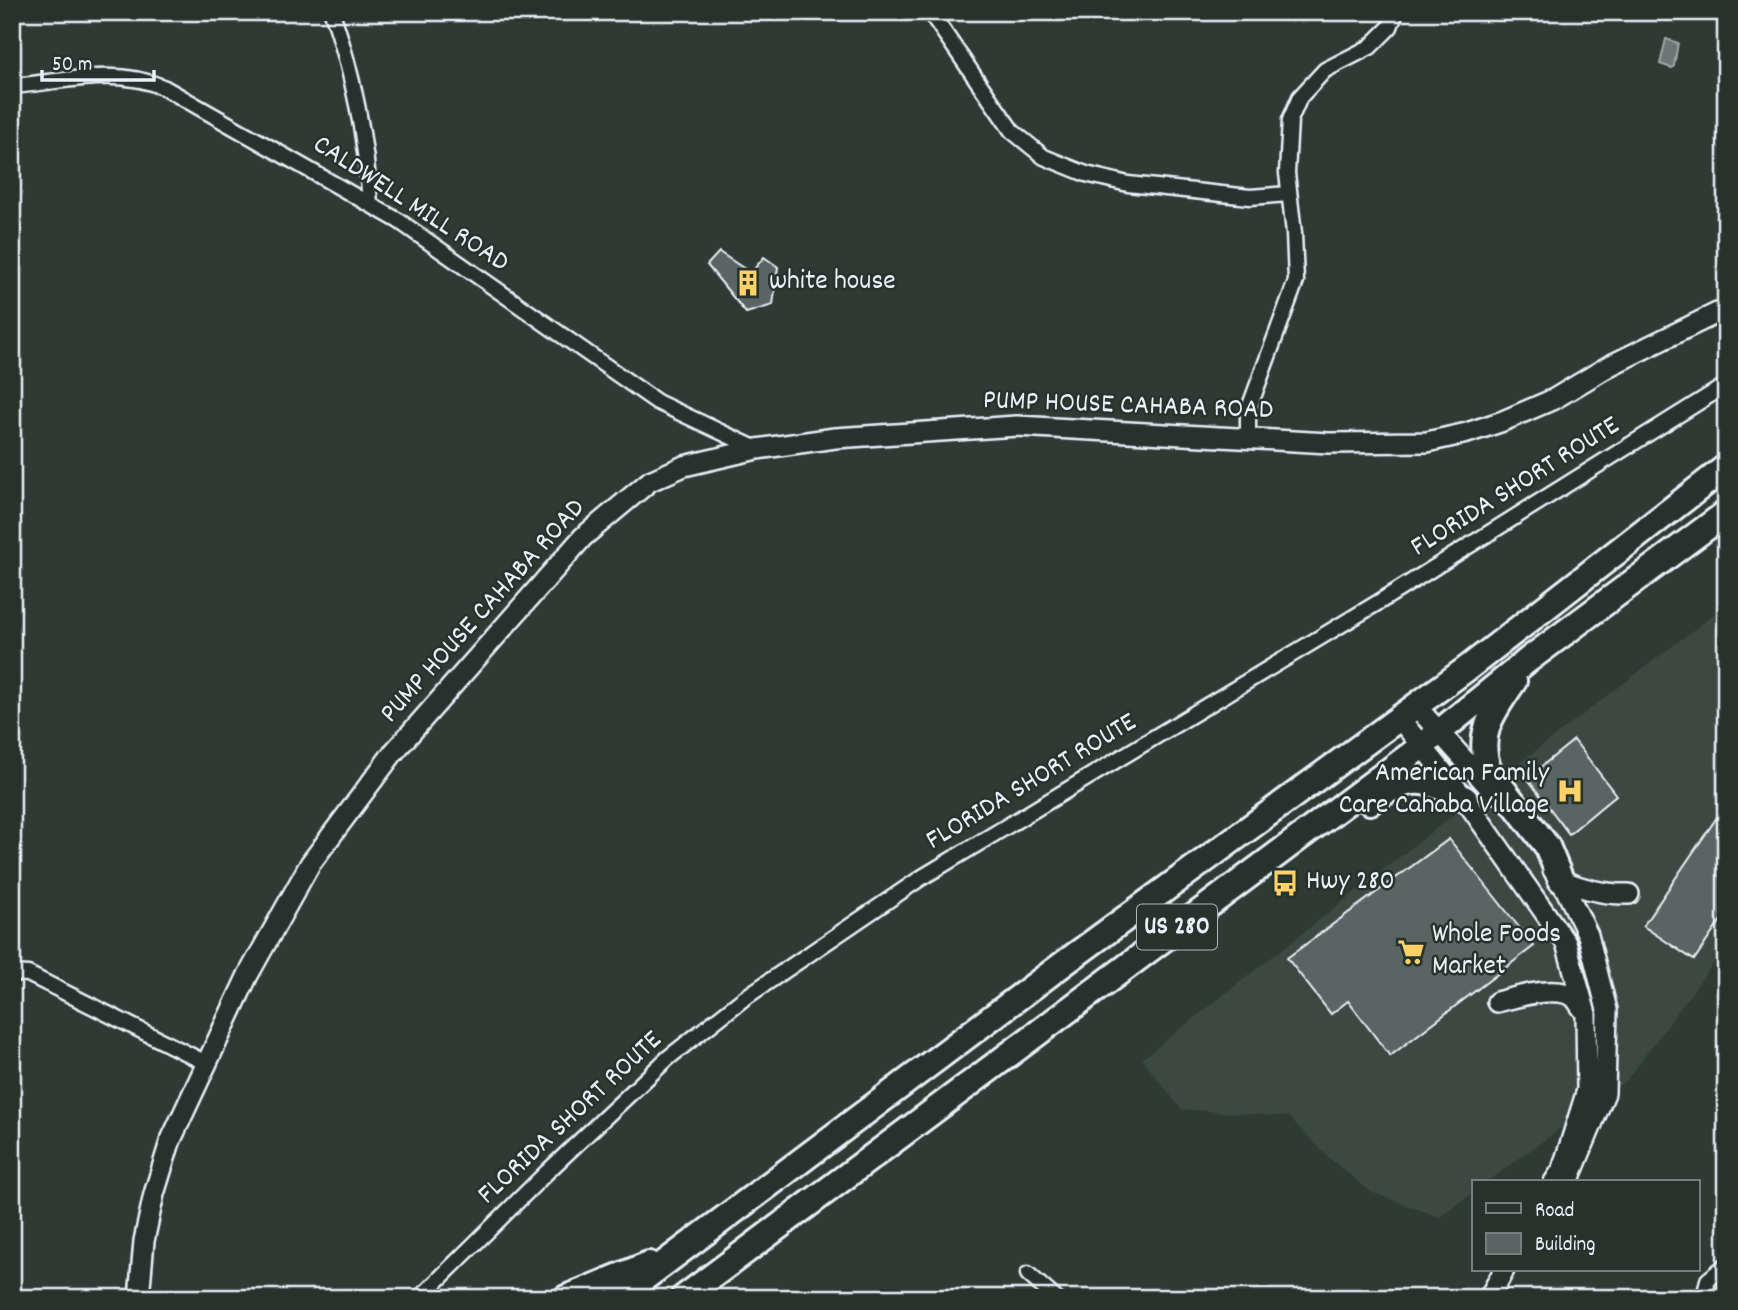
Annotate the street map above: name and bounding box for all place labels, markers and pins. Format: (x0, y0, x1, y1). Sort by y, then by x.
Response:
place label: white house (769, 263, 896, 303)
building icon: white house (733, 268, 763, 298)
place label: American Family Care Cahaba Village (1339, 755, 1550, 827)
hospital icon: American Family Care Cahaba Village (1555, 776, 1585, 806)
place label: Hwy 280 (1306, 863, 1395, 903)
bus stop icon: Hwy 280 (1270, 868, 1300, 898)
place label: Whole Foods Market (1432, 916, 1561, 988)
supermarket icon: Whole Foods Market (1396, 937, 1426, 967)

